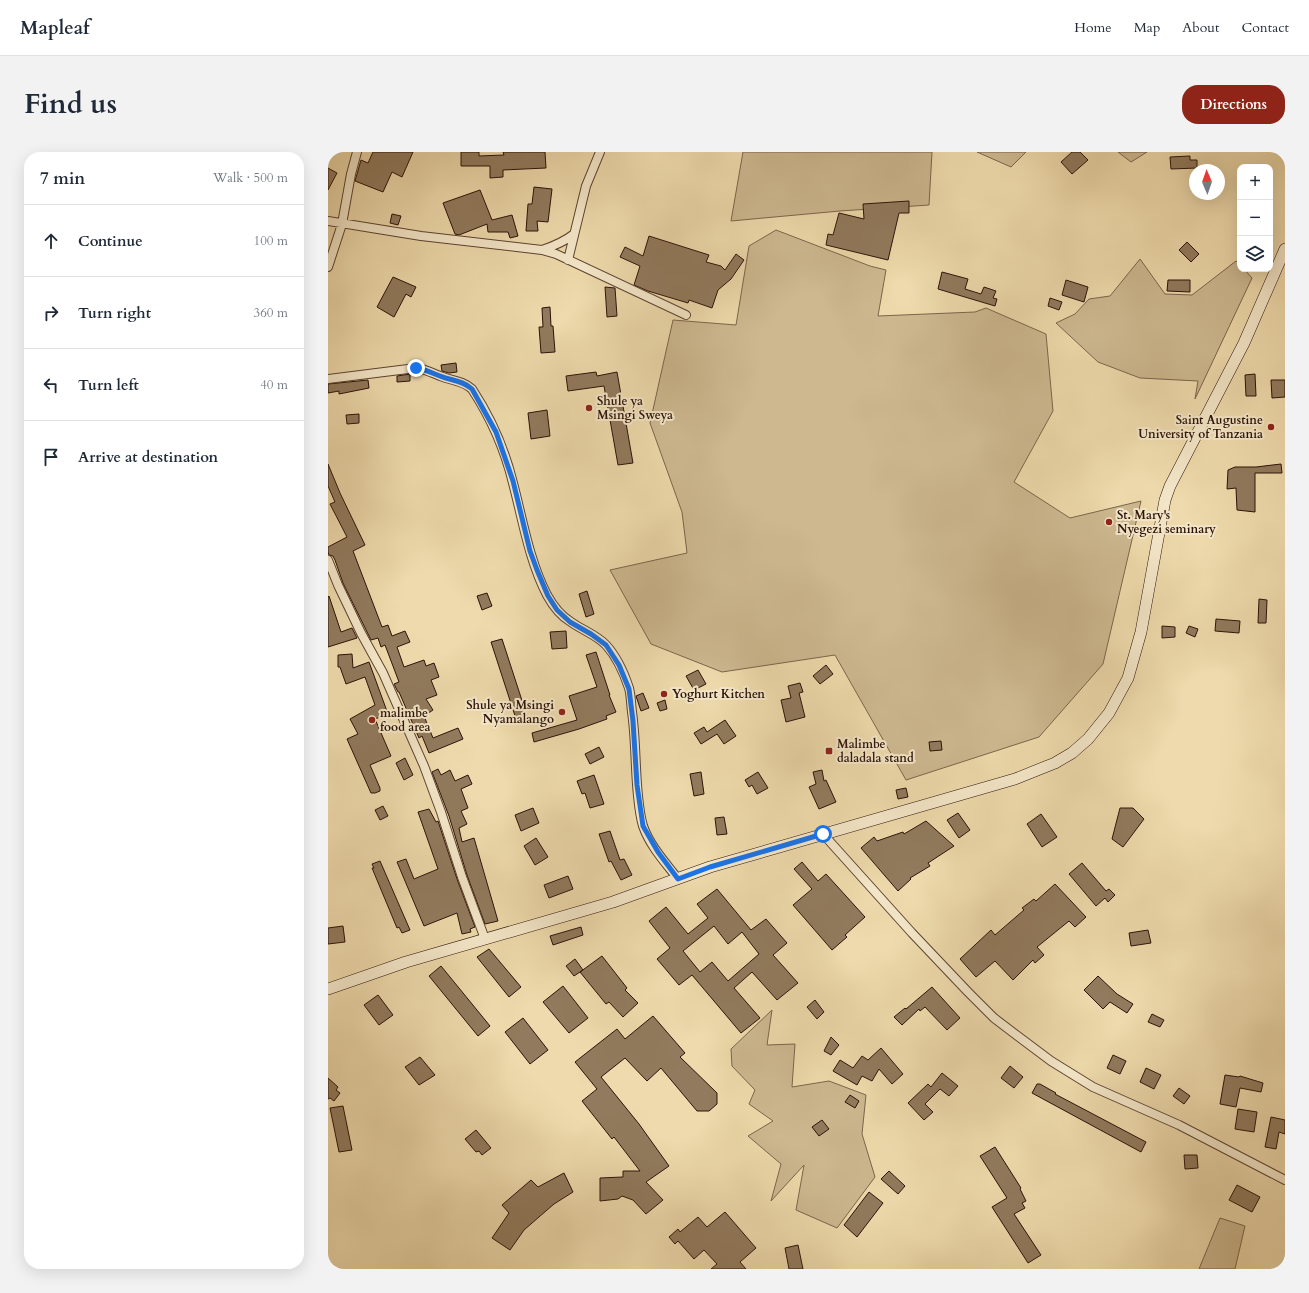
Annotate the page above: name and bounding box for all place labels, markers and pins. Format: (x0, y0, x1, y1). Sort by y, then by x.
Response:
place label: Shule ya Msingi Sweya (597, 393, 673, 423)
marker: Shule ya Msingi Sweya (584, 403, 594, 413)
place label: Saint Augustine University of Tanzania (1138, 412, 1263, 442)
marker: Saint Augustine University of Tanzania (1266, 422, 1276, 432)
place label: St. Mary's Nyegezi seminary (1117, 507, 1216, 537)
marker: St. Mary's Nyegezi seminary (1104, 517, 1114, 527)
place label: Yoghurt Kitchen (672, 686, 765, 702)
marker: Yoghurt Kitchen (659, 689, 669, 699)
place label: Shule ya Msingi Nyamalango (466, 697, 554, 727)
place label: malimbe food area (380, 705, 431, 735)
marker: Shule ya Msingi Nyamalango (557, 707, 567, 717)
marker: malimbe food area (367, 715, 377, 725)
place label: Malimbe daladala stand (837, 736, 914, 766)
marker: Malimbe daladala stand (824, 746, 834, 756)

